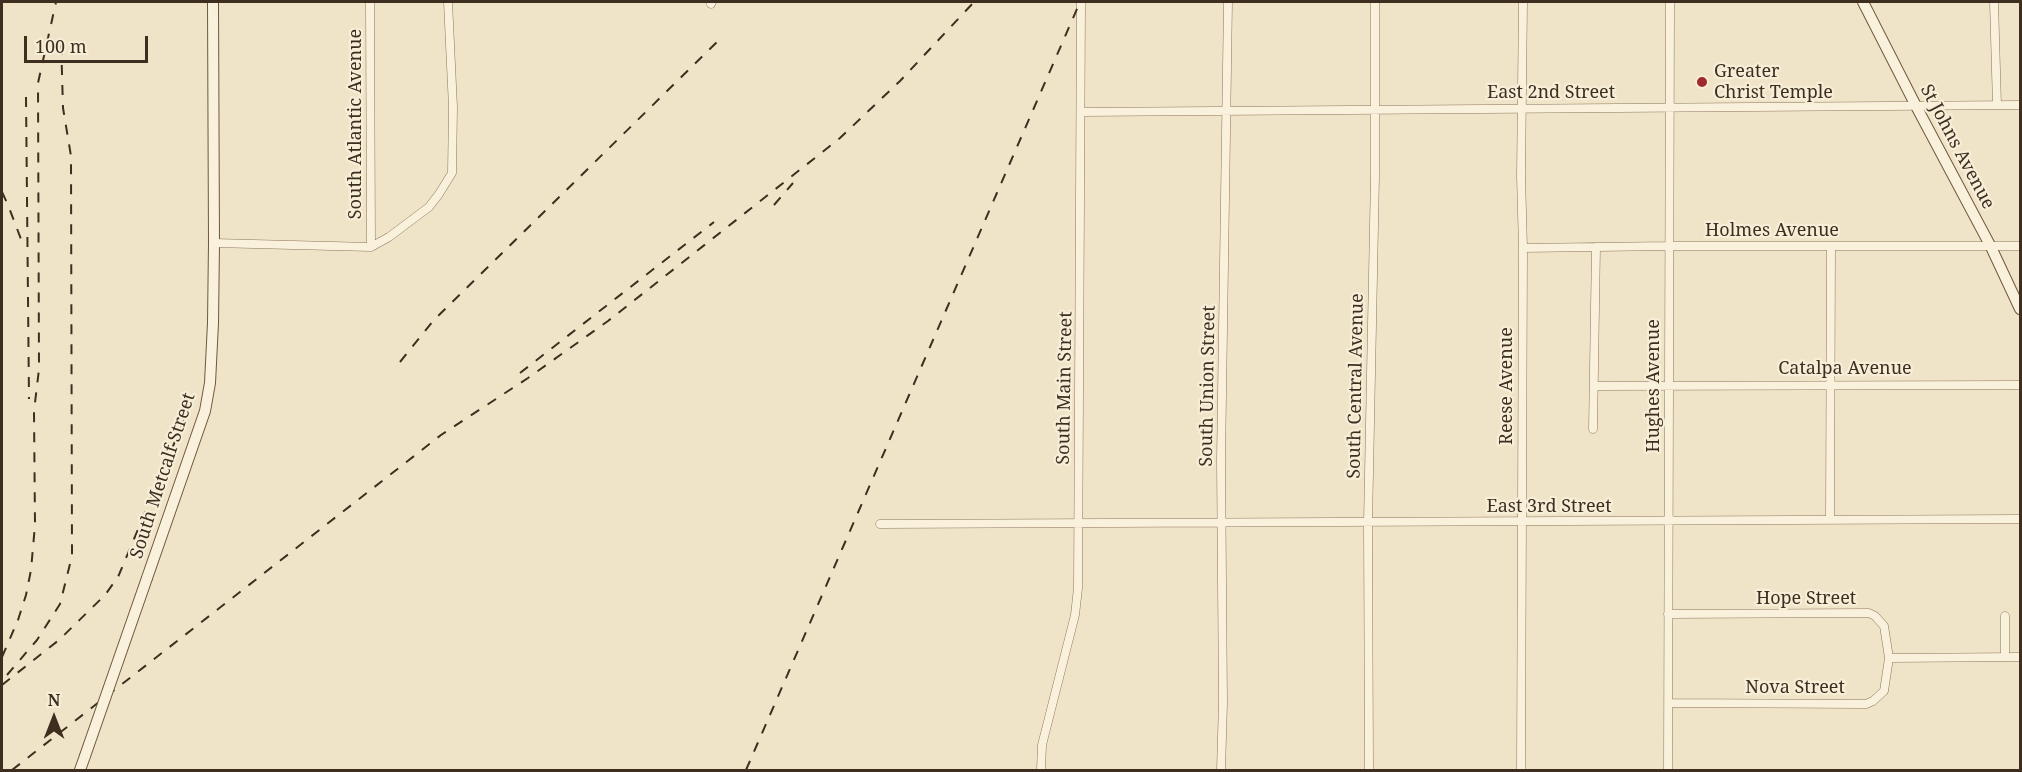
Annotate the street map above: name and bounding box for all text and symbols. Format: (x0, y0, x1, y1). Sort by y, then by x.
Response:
scale bar (27, 24, 152, 62)
street label: South Atlantic Avenue (345, 29, 367, 219)
text: 100 m (35, 34, 87, 58)
place label: Greater Christ Temple (1714, 61, 1833, 104)
marker: Greater Christ Temple (1695, 75, 1709, 89)
street label: St Johns Avenue (1915, 81, 1999, 213)
street label: East 2nd Street (1487, 82, 1615, 104)
street label: Holmes Avenue (1705, 220, 1839, 242)
street label: South Central Avenue (1344, 293, 1368, 479)
street label: South Union Street (1196, 305, 1220, 467)
street label: South Main Street (1053, 311, 1077, 465)
street label: Hughes Avenue (1643, 319, 1665, 453)
street label: Reese Avenue (1496, 327, 1518, 445)
street label: Catalpa Avenue (1778, 358, 1912, 380)
street label: South Metcalf Street (126, 390, 200, 562)
street label: East 3rd Street (1487, 496, 1611, 518)
street label: Hope Street (1756, 588, 1856, 610)
street label: Nova Street (1745, 677, 1845, 699)
north arrow (24, 688, 84, 748)
text: N (48, 689, 60, 711)

